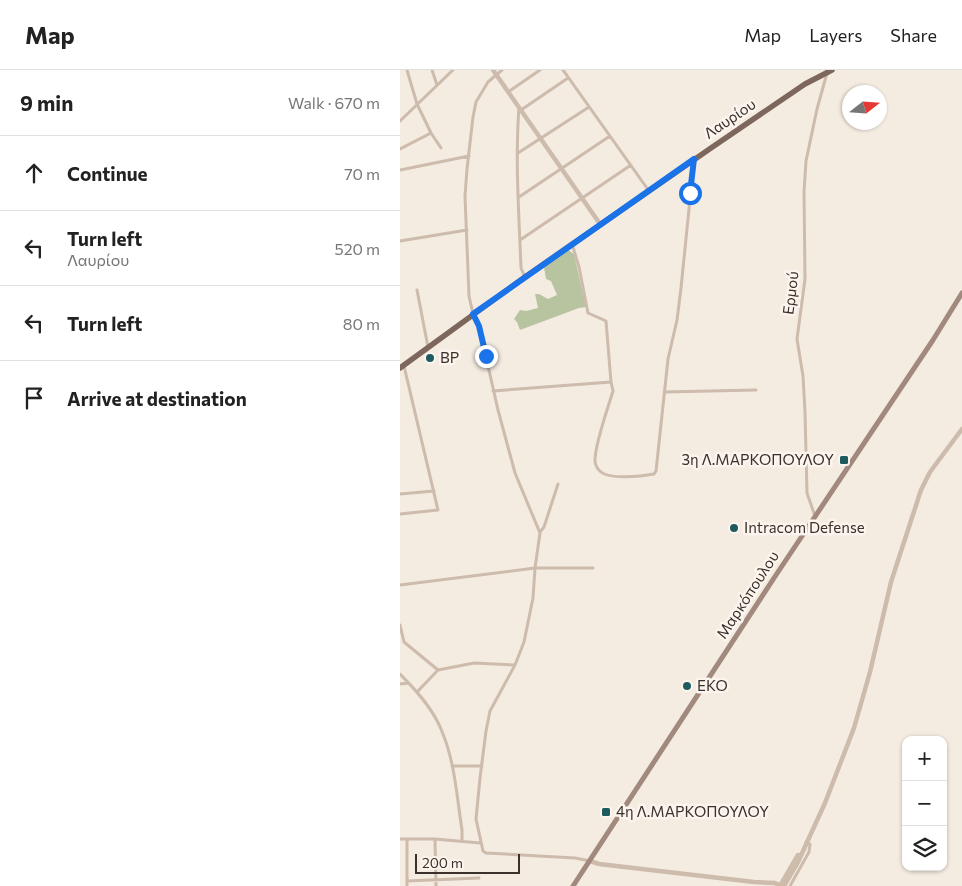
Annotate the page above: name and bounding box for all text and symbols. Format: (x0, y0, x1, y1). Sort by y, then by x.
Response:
text: Map (25, 20, 75, 49)
text: Map (744, 24, 781, 46)
text: Layers (809, 24, 862, 46)
text: Share (890, 24, 937, 46)
north arrow (842, 85, 887, 130)
text: 9 min (20, 90, 73, 115)
text: Walk · 670 m (288, 93, 380, 112)
street label: Λαυρίου (700, 94, 759, 142)
icon: ahead (20, 159, 48, 187)
text: Continue (67, 162, 147, 185)
text: 70 m (344, 164, 380, 183)
route start (679, 182, 702, 205)
text: Turn left (67, 227, 142, 250)
icon: left (20, 234, 48, 262)
text: 520 m (335, 239, 380, 258)
text: Λαυρίου (67, 250, 129, 269)
street label: Ερμού (778, 270, 802, 316)
icon: left (20, 309, 48, 337)
text: Turn left (67, 312, 142, 335)
text: 80 m (343, 314, 380, 333)
route end (475, 345, 498, 368)
place label: BP (440, 348, 459, 366)
marker: BP (424, 352, 436, 364)
icon: arrive (20, 384, 48, 412)
text: Arrive at destination (67, 387, 247, 410)
place label: 3η Λ.ΜΑΡΚΟΠΟΥΛΟΥ (681, 450, 834, 468)
marker: 3η Λ.ΜΑΡΚΟΠΟΥΛΟΥ (838, 454, 850, 466)
place label: Intracom Defense (744, 518, 865, 536)
marker: Intracom Defense (728, 522, 740, 534)
street label: Μαρκόπουλου (712, 547, 782, 642)
place label: EKO (697, 676, 728, 694)
marker: EKO (681, 680, 693, 692)
map controls (902, 736, 947, 871)
button: + (902, 736, 947, 781)
button: − (902, 781, 947, 826)
place label: 4η Λ.ΜΑΡΚΟΠΟΥΛΟΥ (616, 802, 769, 820)
marker: 4η Λ.ΜΑΡΚΟΠΟΥΛΟΥ (600, 806, 612, 818)
button: layers (902, 826, 947, 871)
scale bar (415, 851, 520, 874)
text: 200 m (422, 854, 463, 871)

